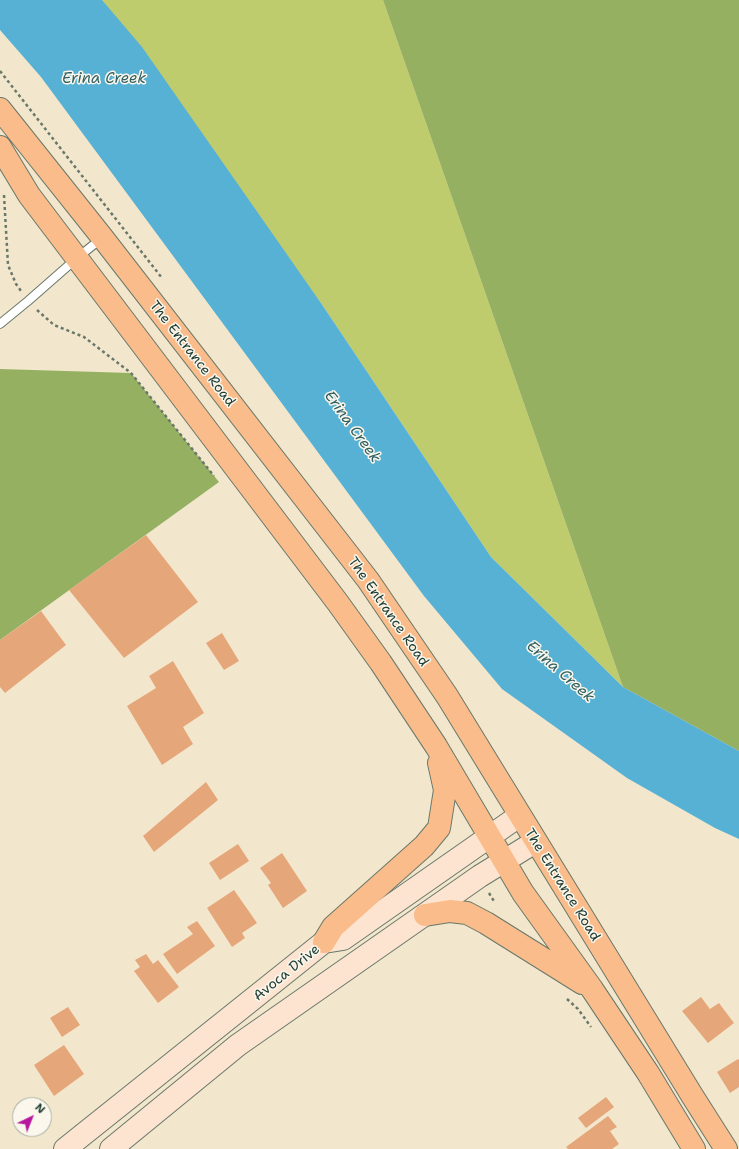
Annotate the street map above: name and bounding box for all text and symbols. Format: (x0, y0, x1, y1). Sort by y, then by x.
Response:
water label: Erina Creek (62, 70, 146, 88)
street label: The Entrance Road (145, 298, 239, 410)
water label: Erina Creek (320, 388, 384, 466)
street label: The Entrance Road (344, 554, 432, 670)
water label: Erina Creek (522, 638, 598, 706)
street label: The Entrance Road (521, 826, 603, 944)
street label: Avoca Drive (250, 941, 324, 1005)
north arrow (12, 1097, 52, 1137)
text: N (32, 1100, 48, 1117)

